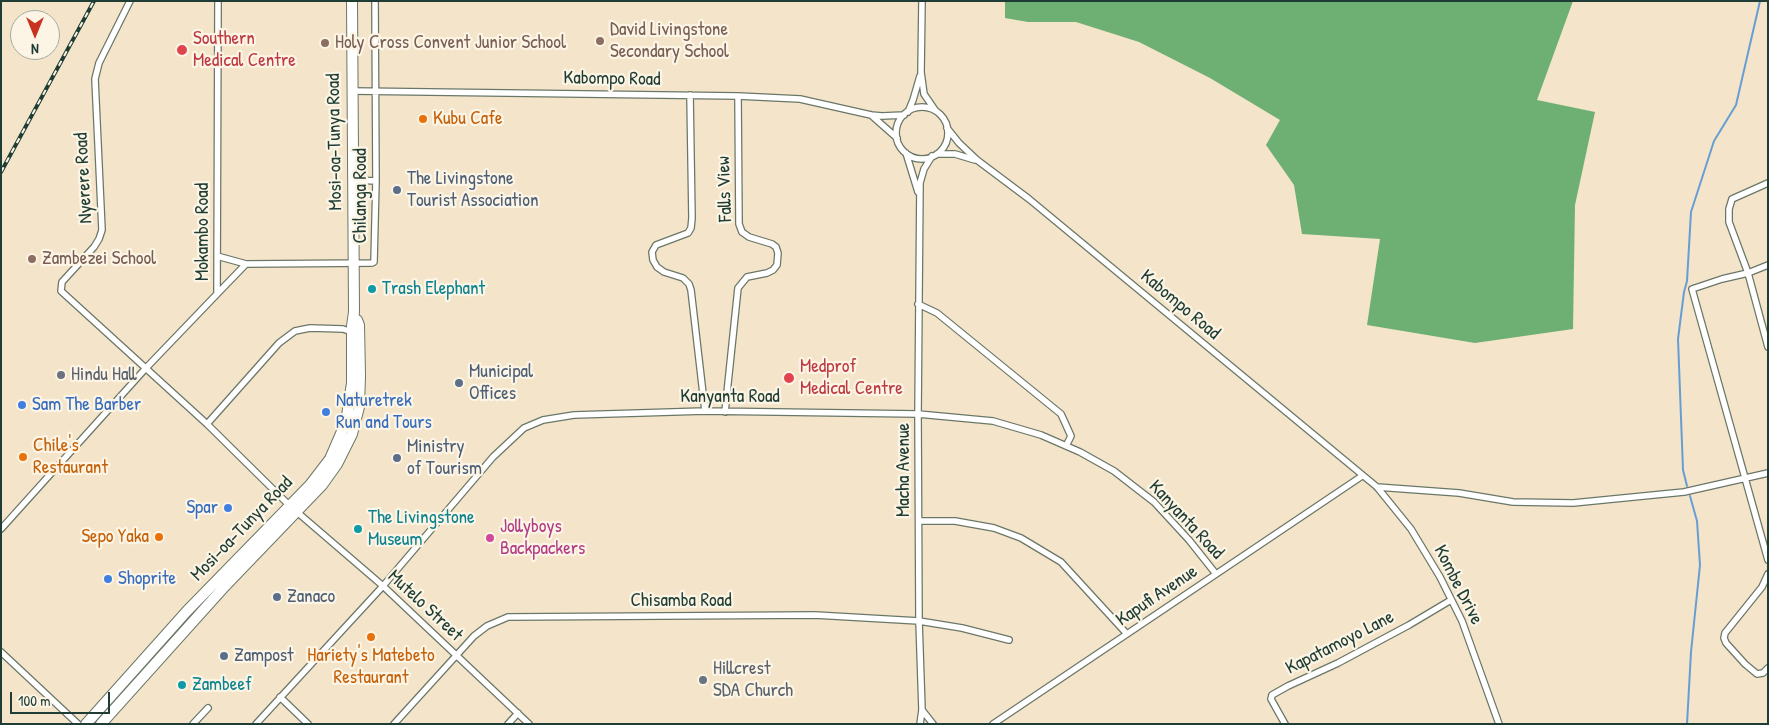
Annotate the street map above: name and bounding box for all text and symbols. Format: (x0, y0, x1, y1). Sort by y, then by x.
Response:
north arrow (10, 10, 60, 60)
place label: David Livingstone Secondary School (610, 19, 729, 63)
place label: Southern Medical Centre (193, 28, 296, 72)
place label: Holy Cross Convent Junior School (335, 32, 566, 54)
marker: David Livingstone Secondary School (594, 35, 606, 47)
marker: Holy Cross Convent Junior School (319, 37, 331, 49)
text: N (31, 40, 39, 59)
marker: Southern Medical Centre (175, 43, 189, 57)
street label: Kabompo Road (563, 67, 661, 91)
street label: Mosi-oa-Tunya Road (322, 73, 348, 211)
place label: Kubu Cafe (433, 108, 503, 130)
marker: Kubu Cafe (417, 113, 429, 125)
street label: Nyerere Road (70, 132, 98, 224)
street label: Chilanga Road (350, 148, 372, 244)
street label: Falls View (712, 156, 738, 222)
place label: The Livingstone Tourist Association (407, 168, 539, 212)
street label: Mokambo Road (192, 183, 214, 281)
marker: The Livingstone Tourist Association (391, 184, 403, 196)
place label: Zambezei School (42, 248, 156, 270)
marker: Zambezei School (26, 253, 38, 265)
street label: Kabompo Road (1135, 265, 1225, 345)
place label: Trash Elephant (382, 278, 485, 300)
marker: Trash Elephant (366, 283, 378, 295)
place label: Medprof Medical Centre (800, 356, 903, 400)
place label: Municipal Offices (469, 361, 533, 405)
place label: Hindu Hall (71, 364, 137, 386)
marker: Hindu Hall (55, 369, 67, 381)
marker: Medprof Medical Centre (782, 371, 796, 385)
marker: Municipal Offices (453, 377, 465, 389)
street label: Kanyanta Road (680, 386, 780, 408)
place label: Naturetrek Run and Tours (336, 390, 432, 434)
place label: Sam The Barber (32, 394, 141, 416)
marker: Sam The Barber (16, 399, 28, 411)
marker: Naturetrek Run and Tours (320, 406, 332, 418)
street label: Macha Avenue (893, 423, 915, 517)
place label: Chile's Restaurant (33, 435, 108, 479)
place label: Ministry of Tourism (407, 436, 482, 480)
marker: Chile's Restaurant (17, 451, 29, 463)
marker: Ministry of Tourism (391, 452, 403, 464)
street label: Mosi-oa-Tunya Road (186, 472, 298, 586)
street label: Kanyanta Road (1144, 476, 1228, 564)
place label: Spar (186, 497, 218, 519)
marker: Spar (222, 502, 234, 514)
place label: The Livingstone Museum (368, 507, 475, 551)
place label: Jollyboys Backpackers (500, 516, 585, 560)
marker: The Livingstone Museum (352, 523, 364, 535)
place label: Sepo Yaka (81, 526, 149, 548)
marker: Sepo Yaka (153, 531, 165, 543)
marker: Jollyboys Backpackers (484, 532, 496, 544)
street label: Kombe Drive (1428, 541, 1488, 629)
street label: Kapufi Avenue (1112, 560, 1202, 632)
street label: Mutelo Street (383, 566, 467, 646)
place label: Shoprite (118, 568, 176, 590)
marker: Shoprite (102, 573, 114, 585)
place label: Zanaco (287, 586, 335, 608)
street label: Chisamba Road (630, 590, 732, 612)
marker: Zanaco (271, 591, 283, 603)
street label: Kapatamoyo Lane (1282, 606, 1398, 680)
marker: Hariety's Matebeto Restaurant (365, 631, 377, 643)
place label: Zampost (234, 645, 294, 667)
place label: Hariety's Matebeto Restaurant (307, 645, 435, 689)
marker: Zampost (218, 650, 230, 662)
place label: Hillcrest SDA Church (713, 658, 793, 702)
place label: Zambeef (192, 674, 252, 696)
marker: Hillcrest SDA Church (697, 674, 709, 686)
marker: Zambeef (176, 679, 188, 691)
scale bar (12, 682, 112, 714)
text: 100 m (18, 690, 51, 711)

